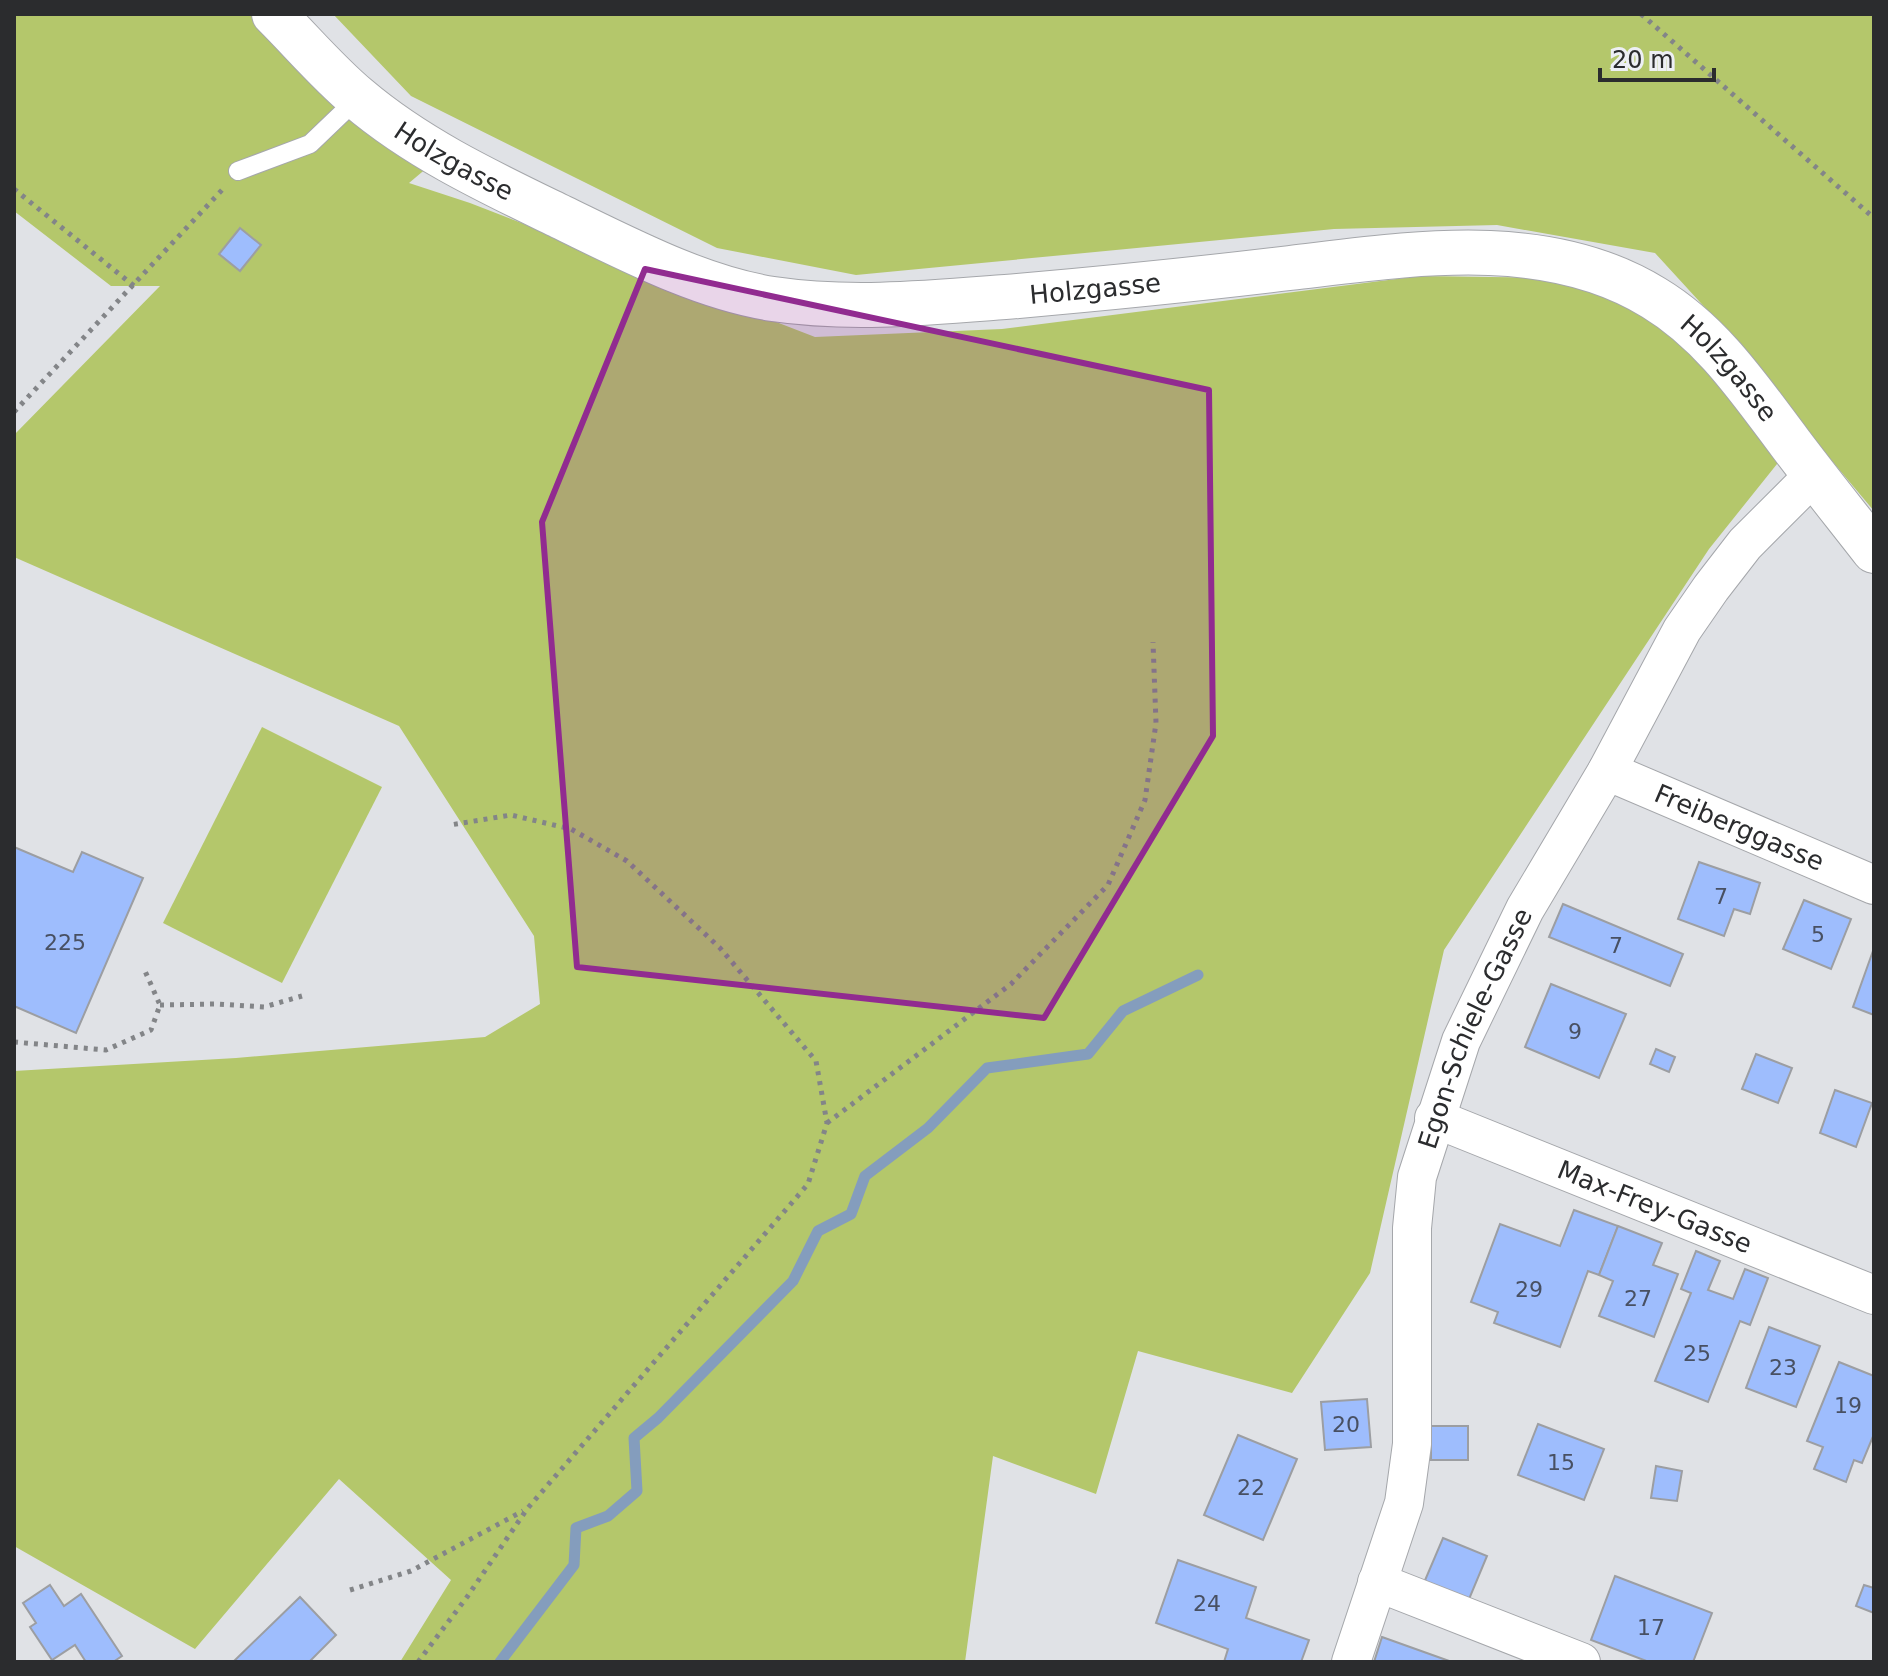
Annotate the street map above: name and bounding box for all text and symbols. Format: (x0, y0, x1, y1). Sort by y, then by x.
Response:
scale bar (1600, 32, 1714, 82)
text: 20 m (1612, 46, 1674, 74)
street label: Holzgasse (389, 115, 518, 206)
street label: Holzgasse (1028, 268, 1162, 310)
street label: Holzgasse (1675, 308, 1784, 427)
street label: Freiberggasse (1650, 778, 1829, 877)
house number: 7 (1714, 884, 1728, 909)
street label: Egon-Schiele-Gasse (1412, 903, 1538, 1153)
house number: 5 (1811, 922, 1825, 947)
house number: 225 (44, 930, 86, 955)
house number: 7 (1609, 933, 1623, 958)
house number: 9 (1568, 1019, 1582, 1044)
street label: Max-Frey-Gasse (1553, 1154, 1756, 1259)
house number: 29 (1515, 1277, 1543, 1302)
house number: 27 (1624, 1286, 1652, 1311)
house number: 25 (1683, 1341, 1711, 1366)
house number: 23 (1769, 1355, 1797, 1380)
house number: 19 (1834, 1393, 1862, 1418)
house number: 20 (1332, 1412, 1360, 1437)
house number: 15 (1547, 1450, 1575, 1475)
house number: 22 (1237, 1475, 1265, 1500)
house number: 24 (1193, 1591, 1221, 1616)
house number: 17 (1637, 1615, 1665, 1640)

